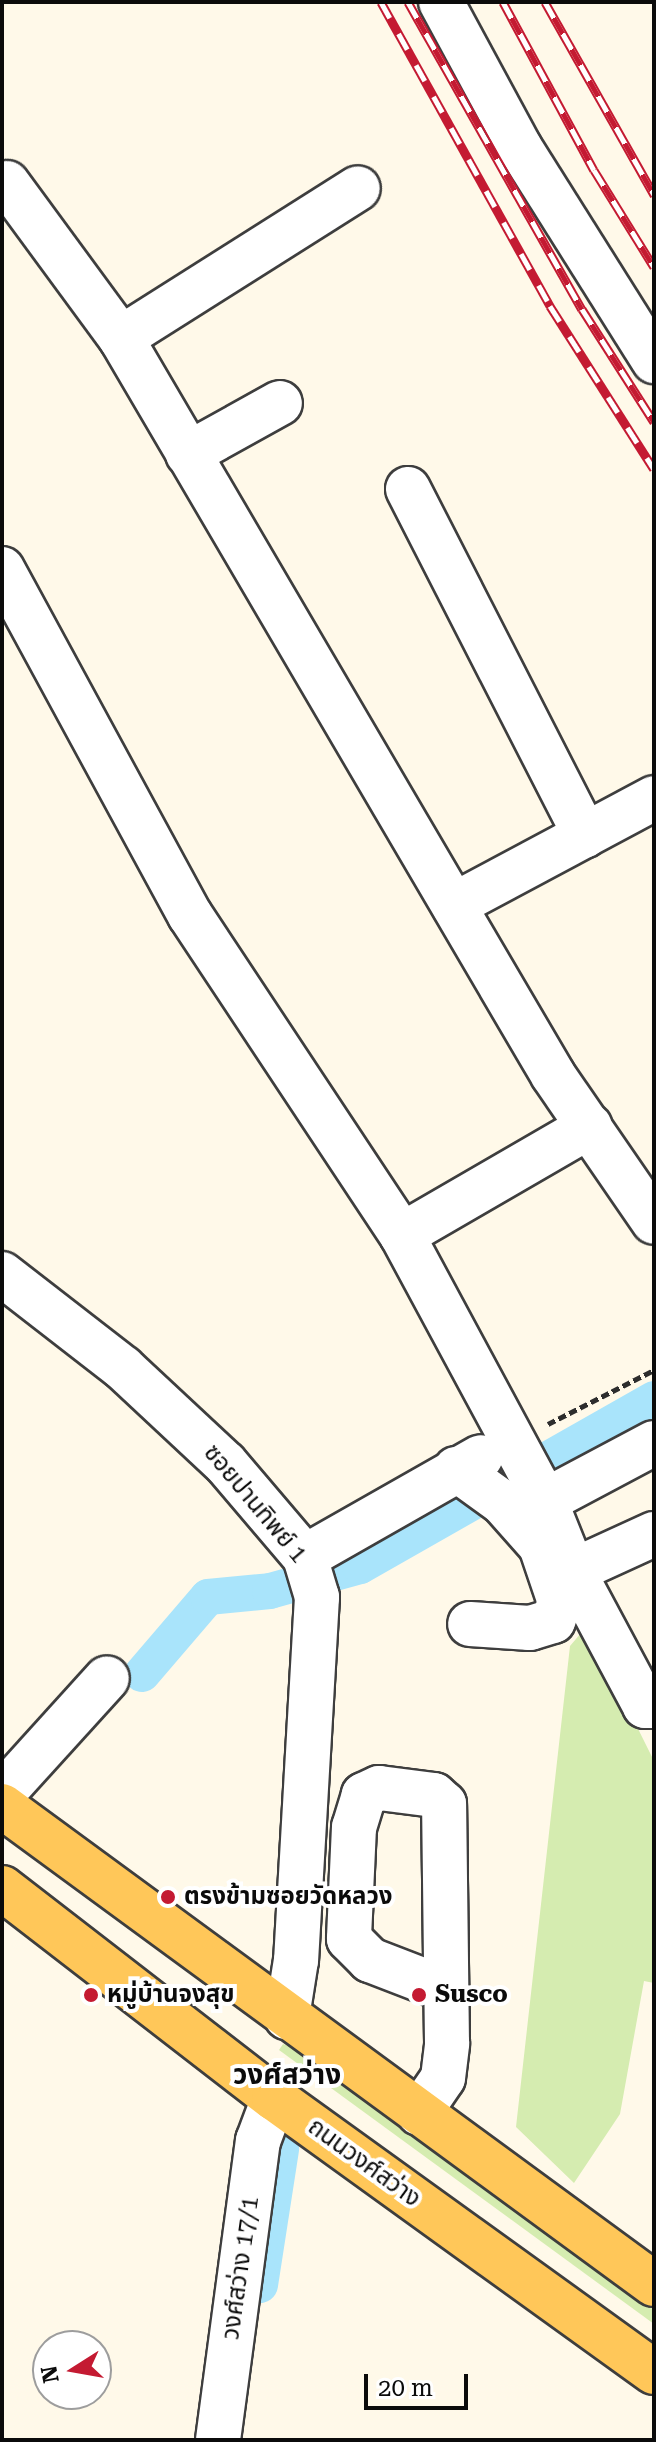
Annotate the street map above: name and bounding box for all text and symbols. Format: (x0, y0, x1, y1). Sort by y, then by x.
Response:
street label: ซอยปานทิพย์ 1 (197, 1439, 313, 1569)
place label: ตรงข้ามซอยวัดหลวง (184, 1883, 393, 1911)
marker: ตรงข้ามซอยวัดหลวง (159, 1888, 177, 1906)
place label: หมู่บ้านจงสุข (107, 1981, 234, 2009)
place label: Susco (435, 1981, 508, 2009)
marker: หมู่บ้านจงสุข (82, 1986, 100, 2004)
marker: Susco (410, 1986, 428, 2004)
district label: วงศ์สว่าง (233, 2058, 341, 2092)
street label: ถนนวงศ์สว่าง (302, 2113, 426, 2213)
street label: วงศ์สว่าง 17/1 (217, 2194, 265, 2342)
north arrow (32, 2330, 112, 2410)
scale bar (368, 2358, 472, 2408)
text: N (36, 2364, 64, 2385)
text: 20 m (378, 2374, 433, 2402)

